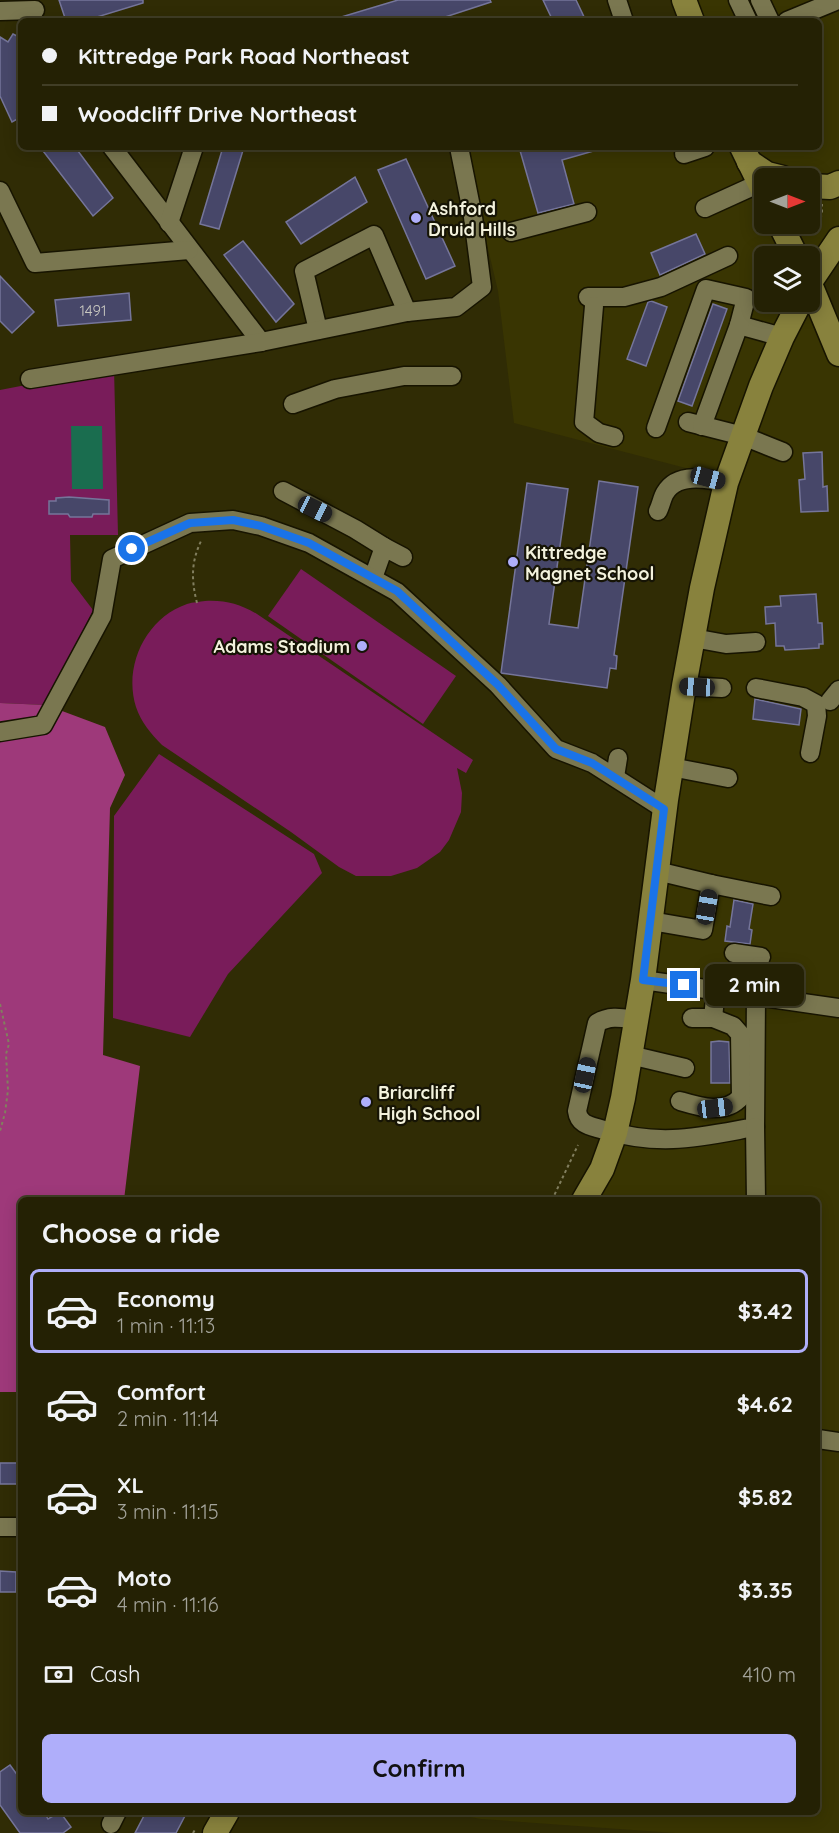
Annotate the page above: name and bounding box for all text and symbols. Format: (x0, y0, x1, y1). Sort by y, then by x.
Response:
text: Kittredge Park Road Northeast (78, 42, 410, 70)
text: Woodcliff Drive Northeast (78, 100, 357, 128)
north arrow (754, 168, 820, 234)
map controls (754, 168, 820, 312)
place label: Ashford Druid Hills (428, 197, 516, 241)
marker: Ashford Druid Hills (409, 211, 423, 225)
button: layers (754, 246, 820, 312)
house number: 1491 (80, 301, 106, 320)
car (688, 465, 728, 491)
car (295, 493, 335, 525)
route start (118, 535, 145, 562)
place label: Kittredge Magnet School (525, 541, 654, 585)
marker: Kittredge Magnet School (506, 555, 520, 569)
place label: Adams Stadium (213, 635, 350, 658)
marker: Adams Stadium (355, 639, 369, 653)
car (679, 677, 715, 697)
car (695, 888, 719, 926)
callout: 2 min (705, 964, 804, 1006)
route end (670, 971, 697, 998)
text: 2 min (728, 972, 781, 997)
car (572, 1056, 598, 1094)
place label: Briarcliff High School (378, 1081, 480, 1125)
marker: Briarcliff High School (359, 1095, 373, 1109)
car (696, 1097, 734, 1119)
text: Choose a ride (42, 1216, 220, 1250)
icon: car (45, 1284, 99, 1338)
text: Economy (117, 1285, 215, 1313)
text: $3.42 (738, 1297, 793, 1325)
text: 1 min · 11:13 (117, 1313, 215, 1338)
icon: car (45, 1377, 99, 1431)
text: Comfort (117, 1378, 206, 1406)
text: $4.62 (737, 1390, 793, 1418)
text: 2 min · 11:14 (117, 1406, 219, 1431)
icon: car (45, 1470, 99, 1524)
text: XL (117, 1471, 144, 1499)
text: $5.82 (738, 1483, 793, 1511)
text: 3 min · 11:15 (117, 1499, 219, 1524)
icon: car (45, 1563, 99, 1617)
text: Moto (117, 1564, 171, 1592)
text: $3.35 (738, 1576, 793, 1604)
text: 4 min · 11:16 (117, 1592, 219, 1617)
icon: cash (42, 1658, 75, 1691)
text: Cash (90, 1660, 141, 1688)
text: 410 m (743, 1662, 796, 1687)
button: Confirm (42, 1734, 796, 1803)

